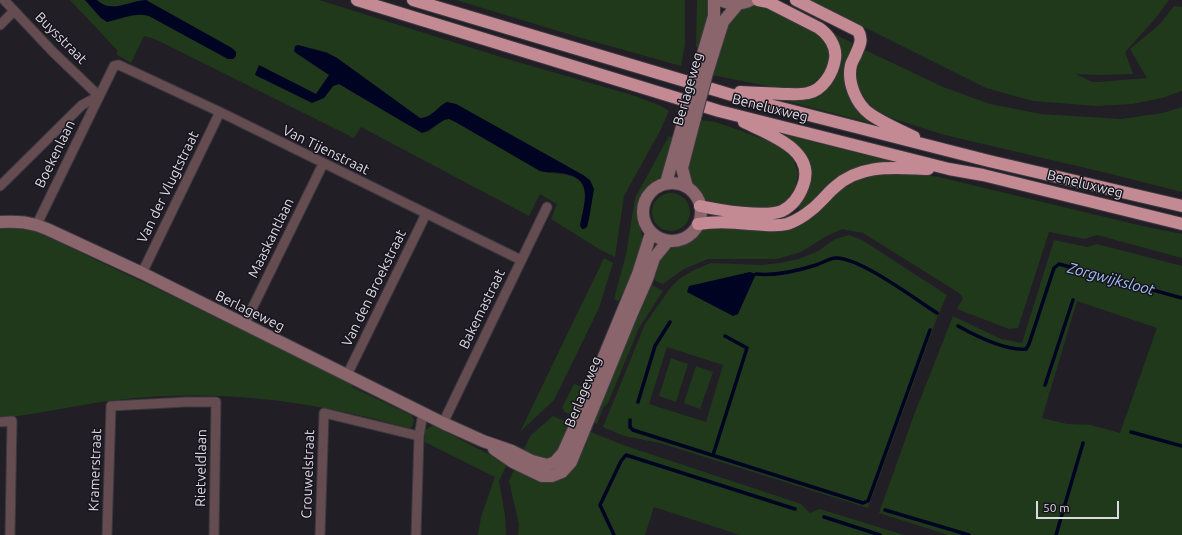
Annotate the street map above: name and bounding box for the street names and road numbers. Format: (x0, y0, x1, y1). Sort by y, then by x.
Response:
street label: Buysstraat (32, 9, 90, 67)
street label: Berlageweg (670, 51, 706, 127)
street label: Beneluxweg (730, 90, 810, 126)
street label: Boekenlaan (31, 117, 79, 191)
street label: Van Tijenstraat (280, 122, 372, 178)
street label: Van der Vlugtstraat (134, 128, 202, 246)
street label: Beneluxweg (1045, 166, 1125, 202)
street label: Maaskantlaan (244, 195, 298, 281)
street label: Van den Broekstraat (338, 227, 410, 349)
street label: Bakemastraat (455, 266, 509, 352)
street label: Berlageweg (213, 287, 287, 335)
street label: Berlageweg (561, 354, 605, 430)
street label: Kramerstraat (85, 428, 105, 512)
street label: Rietveldlaan (192, 429, 210, 507)
street label: Crouwelstraat (298, 429, 318, 519)

